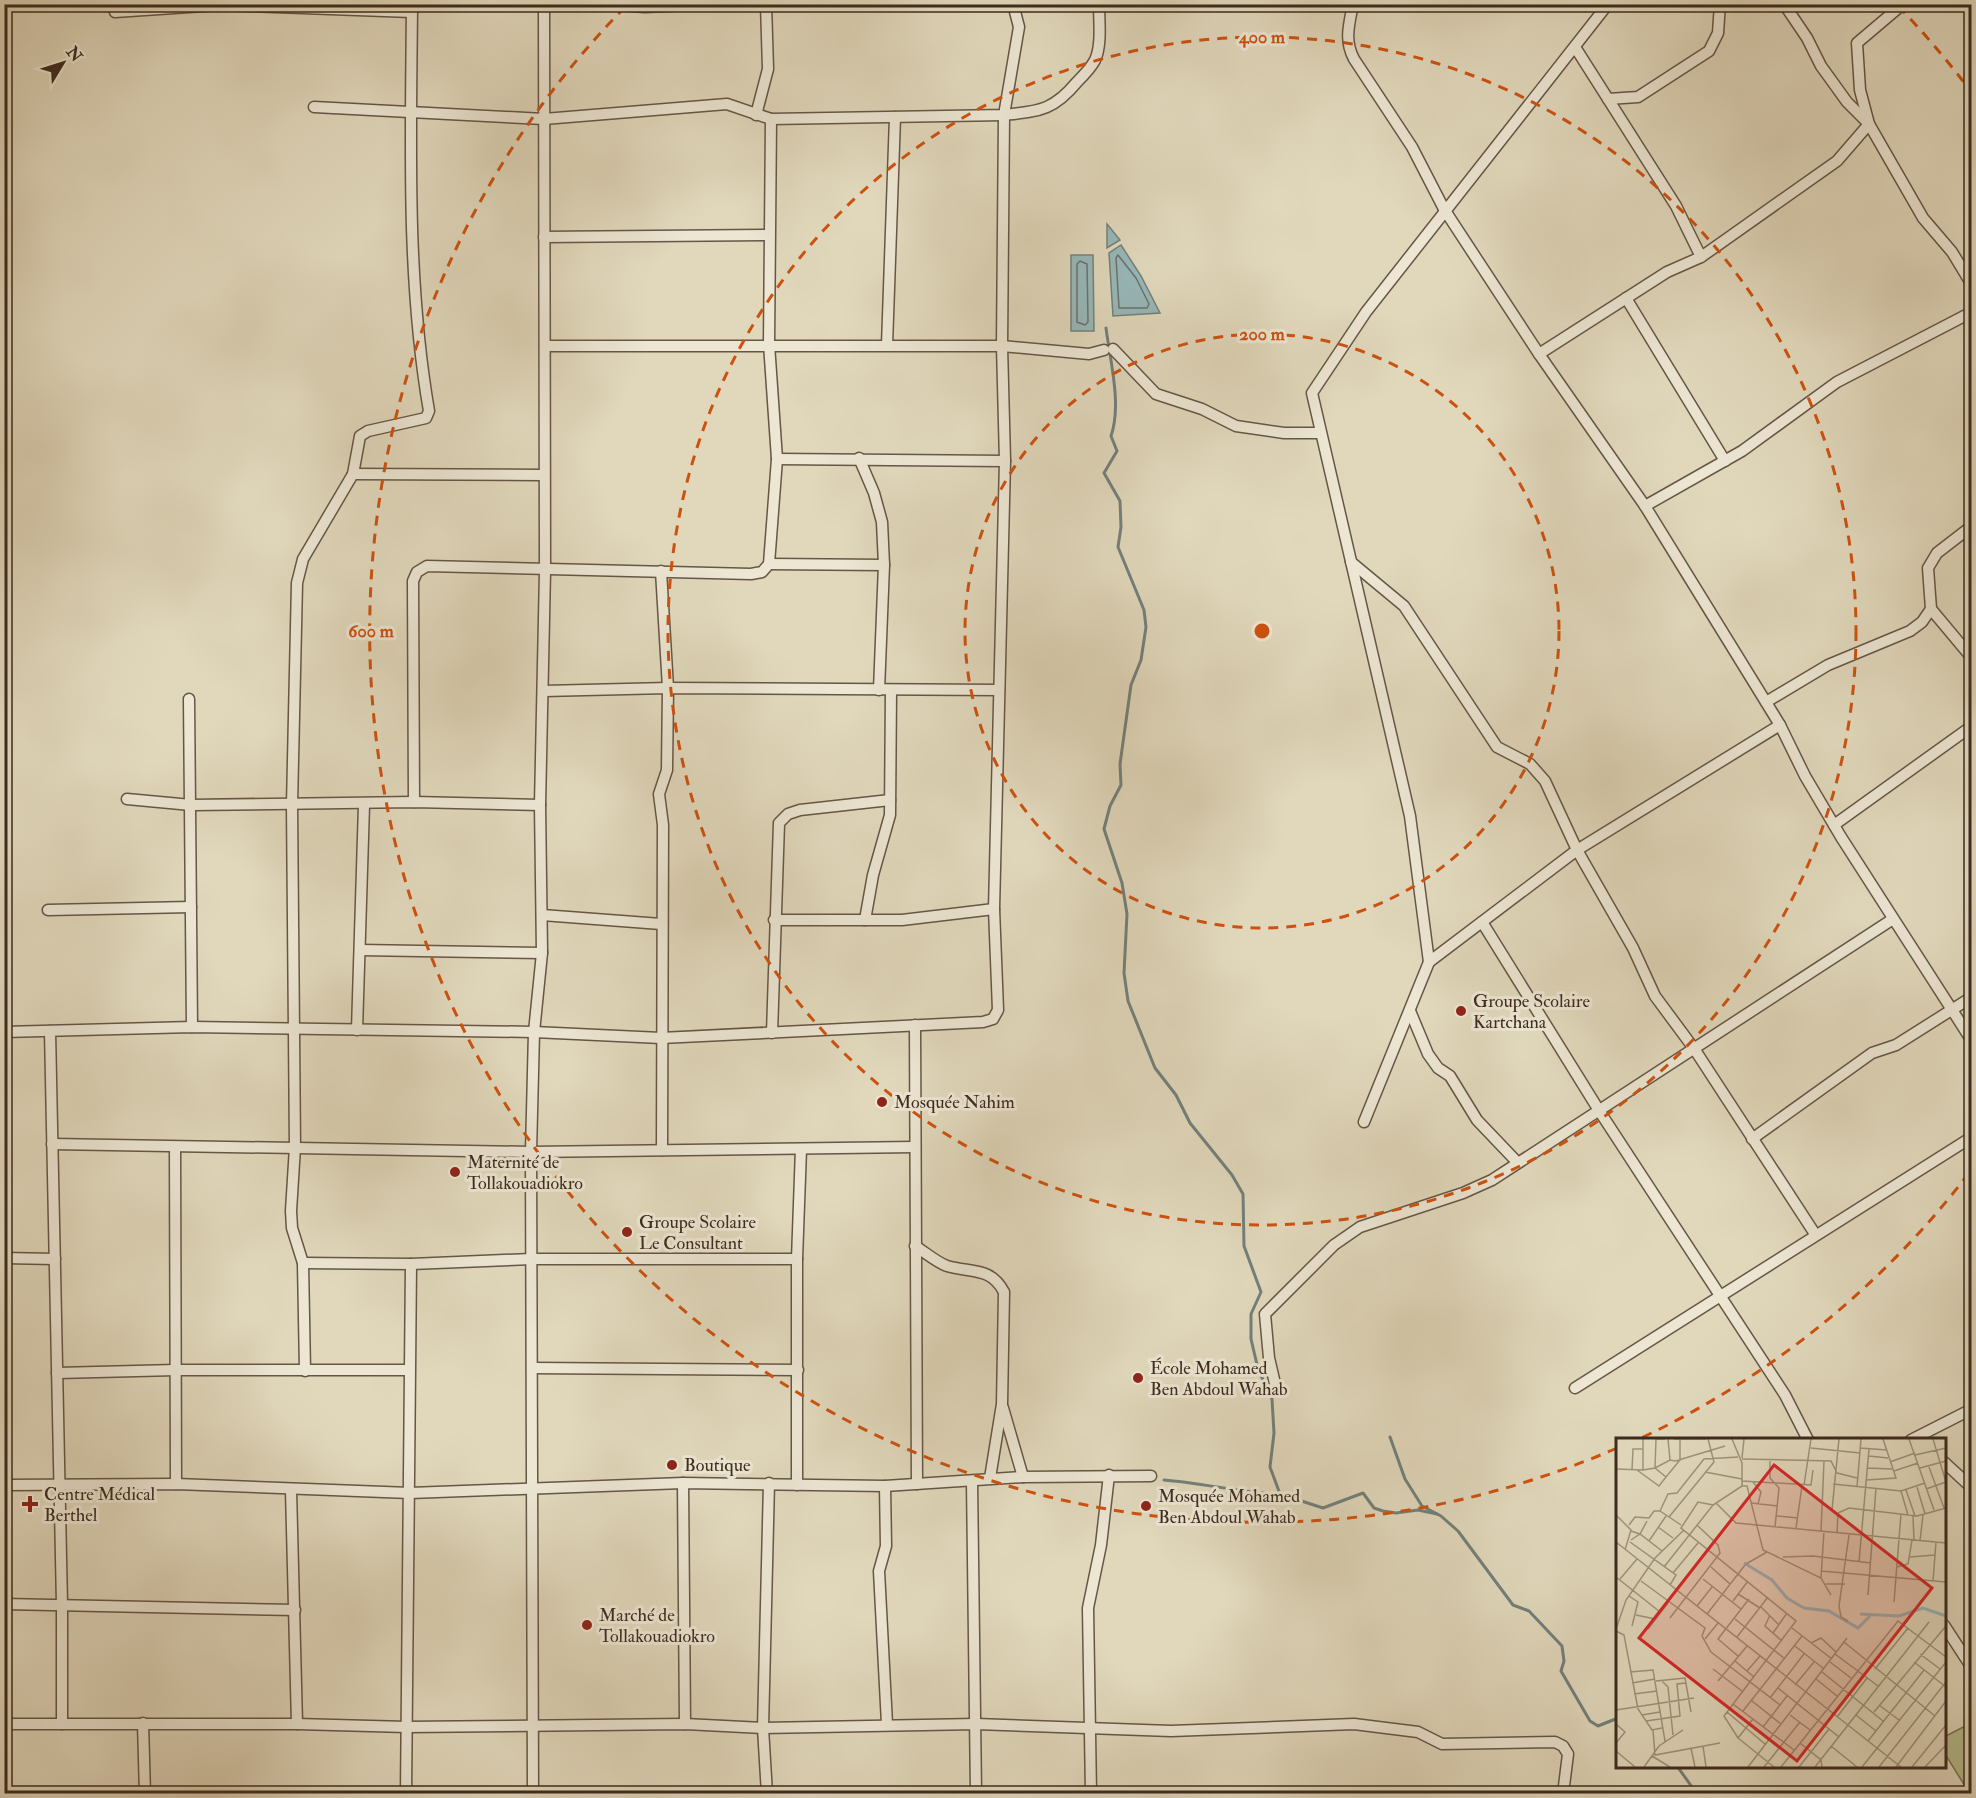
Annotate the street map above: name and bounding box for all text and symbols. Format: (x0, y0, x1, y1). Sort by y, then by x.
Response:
text: 400 m (1238, 26, 1286, 49)
north arrow (33, 33, 93, 93)
text: N (61, 42, 87, 67)
text: 200 m (1239, 323, 1286, 346)
text: 600 m (348, 620, 395, 643)
centre of rings (1252, 621, 1272, 641)
place label: Groupe Scolaire Kartchana (1473, 990, 1590, 1034)
marker: Groupe Scolaire Kartchana (1454, 1004, 1468, 1018)
place label: Mosquée Nahim (894, 1091, 1015, 1114)
marker: Mosquée Nahim (875, 1095, 889, 1109)
place label: Maternité de Tollakouadiokro (467, 1151, 583, 1195)
marker: Maternité de Tollakouadiokro (448, 1165, 462, 1179)
place label: Groupe Scolaire Le Consultant (639, 1211, 756, 1255)
marker: Groupe Scolaire Le Consultant (620, 1225, 634, 1239)
place label: École Mohamed Ben Abdoul Wahab (1150, 1357, 1288, 1401)
marker: École Mohamed Ben Abdoul Wahab (1131, 1371, 1145, 1385)
inset map (1616, 1438, 1946, 1768)
place label: Boutique (684, 1454, 751, 1477)
marker: Boutique (665, 1458, 679, 1472)
place label: Centre Médical Berthel (44, 1483, 156, 1527)
place label: Mosquée Mohamed Ben Abdoul Wahab (1158, 1485, 1300, 1529)
marker: Centre Médical Berthel (21, 1495, 39, 1513)
marker: Mosquée Mohamed Ben Abdoul Wahab (1139, 1499, 1153, 1513)
place label: Marché de Tollakouadiokro (599, 1604, 715, 1648)
marker: Marché de Tollakouadiokro (580, 1618, 594, 1632)

